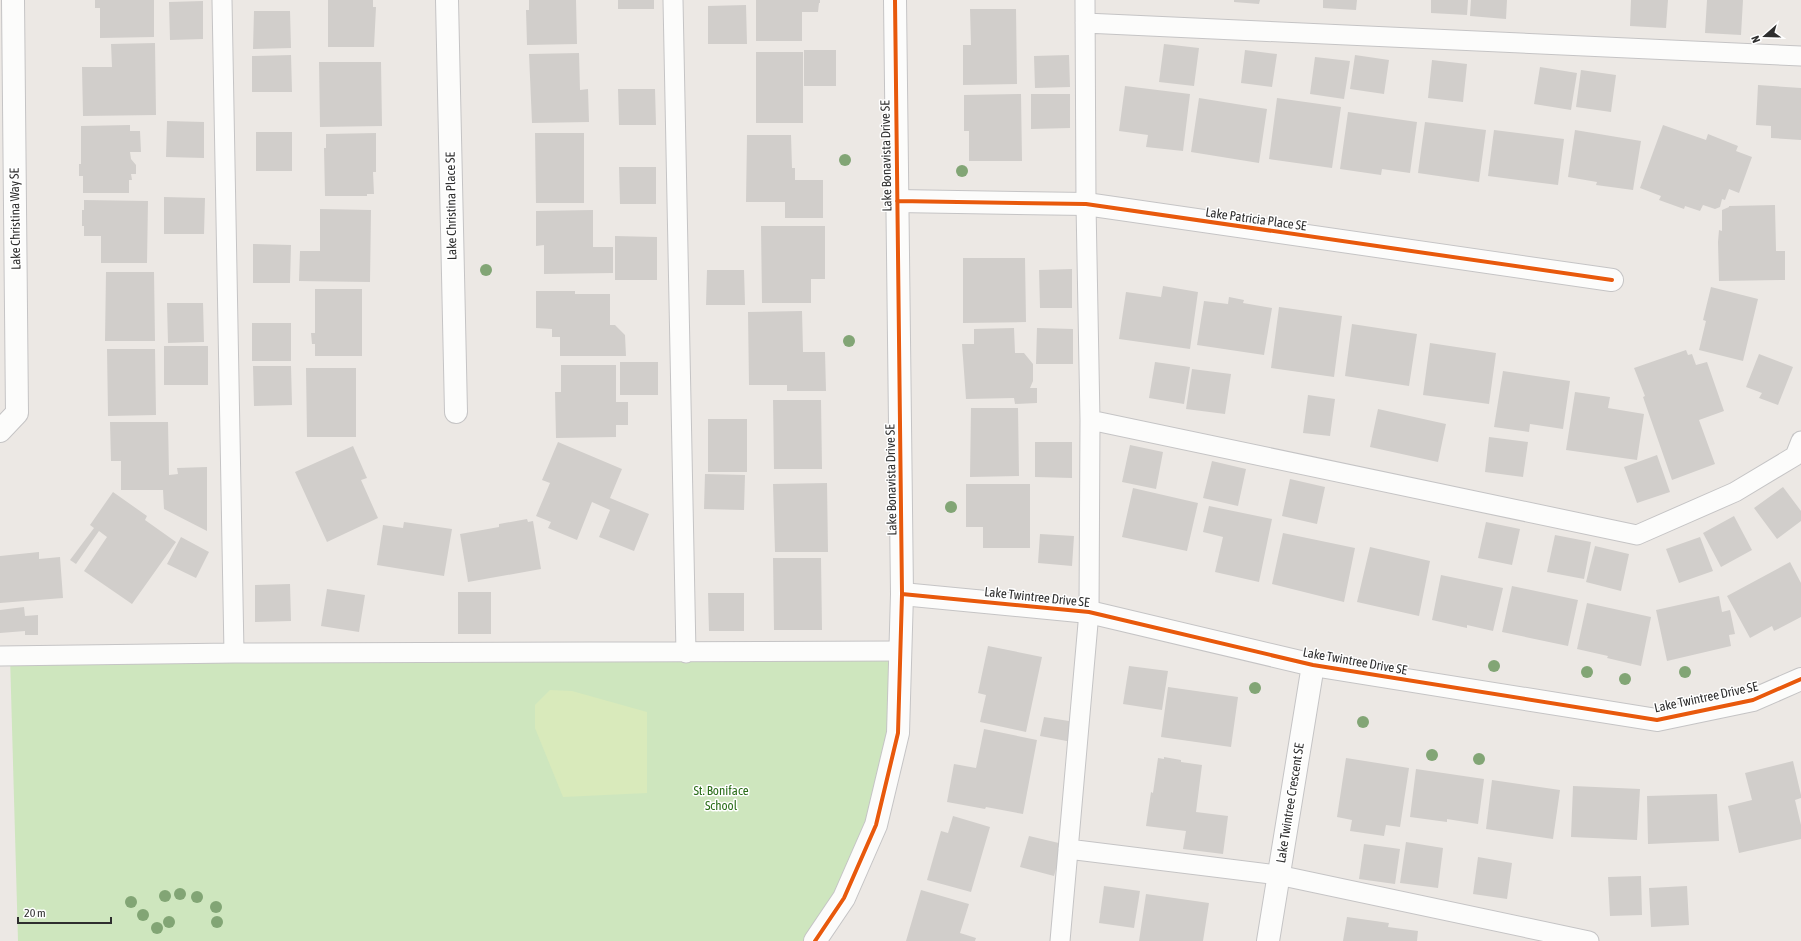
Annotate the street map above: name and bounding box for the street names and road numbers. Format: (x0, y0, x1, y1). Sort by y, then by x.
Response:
street label: Lake Bonavista Drive SE (878, 100, 894, 212)
street label: Lake Christina Place SE (443, 151, 459, 260)
street label: Lake Christina Way SE (7, 167, 23, 270)
street label: Lake Patricia Place SE (1204, 204, 1308, 234)
street label: Lake Bonavista Drive SE (883, 424, 899, 536)
street label: Lake Twintree Drive SE (984, 584, 1091, 610)
street label: Lake Twintree Drive SE (1302, 644, 1409, 678)
street label: Lake Twintree Drive SE (1653, 679, 1760, 715)
street label: Lake Twintree Crescent SE (1273, 741, 1307, 864)

